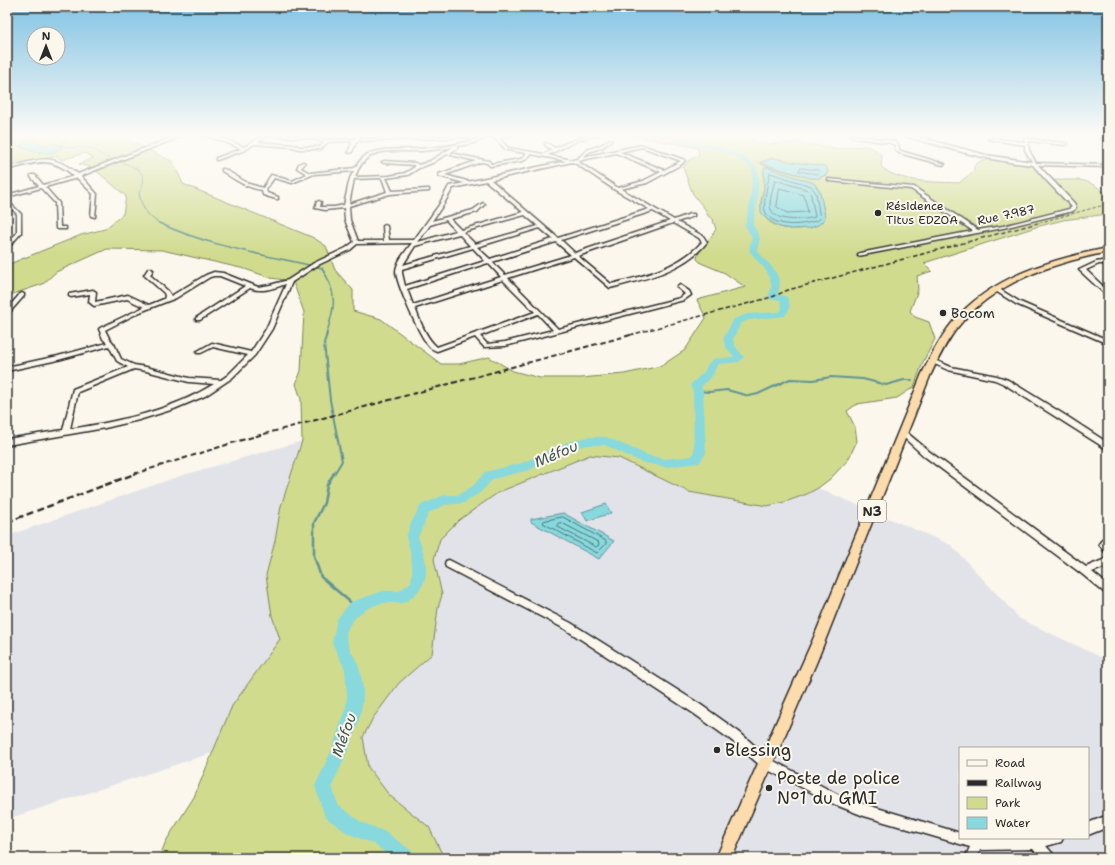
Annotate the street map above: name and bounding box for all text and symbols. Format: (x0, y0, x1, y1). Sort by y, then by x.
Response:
north arrow (26, 26, 66, 66)
text: N (42, 29, 51, 44)
place label: Résidence Titus EDZOA (886, 198, 958, 228)
street label: Rue 7.987 (976, 201, 1036, 229)
marker: Résidence Titus EDZOA (873, 208, 883, 218)
place label: Bocom (951, 304, 995, 322)
marker: Bocom (938, 308, 948, 318)
water label: Méfou (531, 436, 581, 472)
road number: N3 (858, 500, 886, 522)
water label: Méfou (327, 710, 361, 760)
place label: Blessing (725, 739, 791, 761)
marker: Blessing (712, 745, 722, 755)
legend (959, 747, 1089, 839)
text: Road (995, 755, 1026, 771)
place label: Poste de police N°1 du GMI (777, 767, 900, 809)
text: Railway (995, 775, 1042, 791)
marker: Poste de police N°1 du GMI (764, 783, 774, 793)
text: Park (995, 795, 1021, 811)
text: Water (995, 815, 1031, 831)

